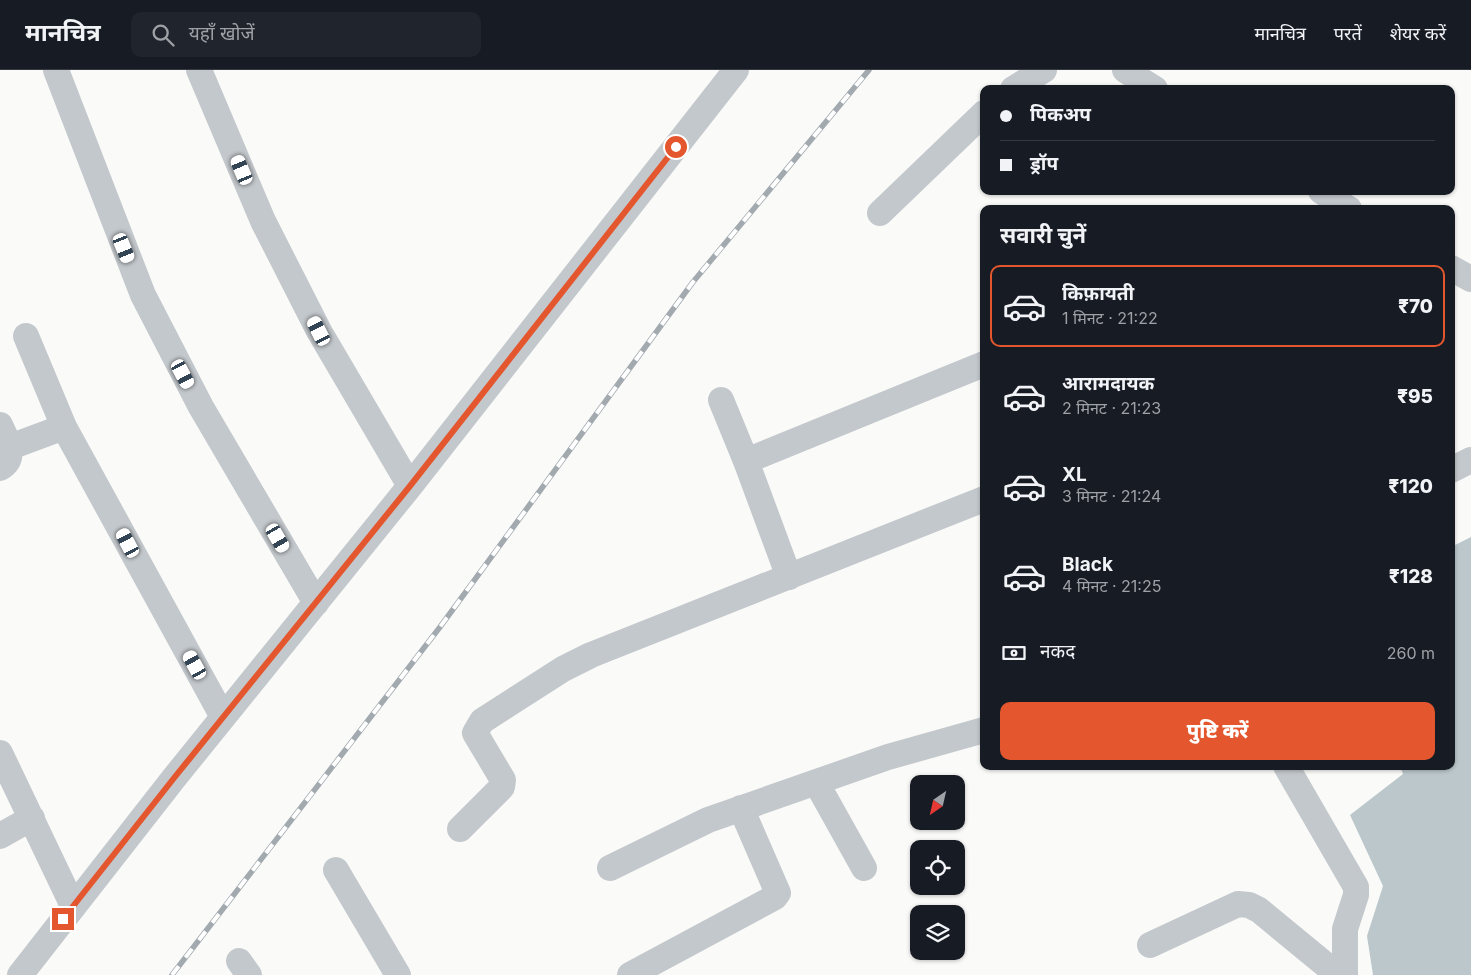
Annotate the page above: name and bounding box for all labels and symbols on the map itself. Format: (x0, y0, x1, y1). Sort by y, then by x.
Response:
route start (665, 136, 687, 158)
car (229, 153, 254, 187)
car (111, 231, 136, 265)
car (305, 314, 332, 348)
car (169, 357, 196, 391)
car (264, 521, 291, 555)
car (114, 526, 141, 560)
car (181, 648, 208, 682)
north arrow (910, 775, 965, 830)
route end (52, 908, 74, 930)

